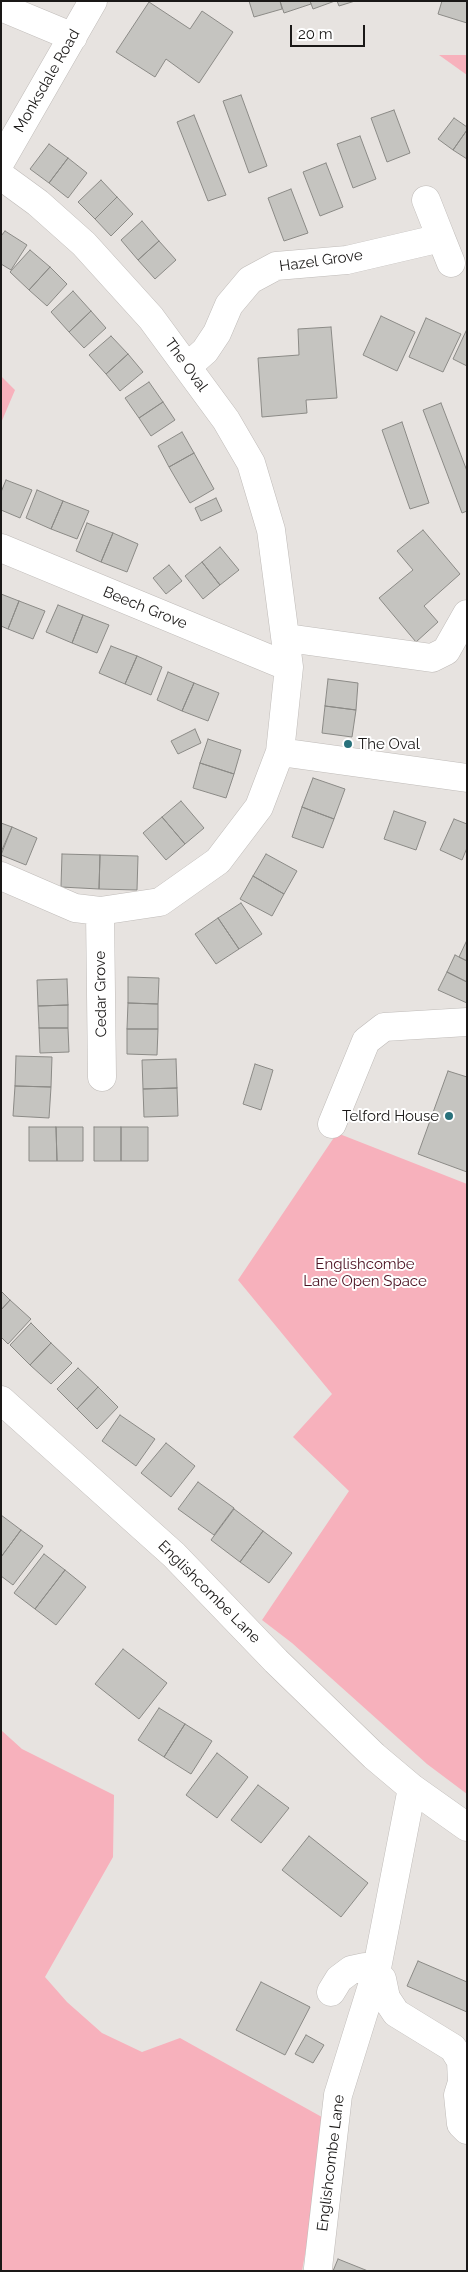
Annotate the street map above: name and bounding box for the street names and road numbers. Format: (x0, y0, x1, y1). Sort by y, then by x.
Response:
street label: Monksdale Road (10, 26, 84, 136)
street label: Hazel Grove (278, 246, 364, 276)
street label: The Oval (161, 335, 211, 395)
street label: Beech Grove (100, 583, 190, 633)
street label: Cedar Grove (91, 951, 111, 1037)
street label: Englishcombe Lane (154, 1537, 264, 1647)
street label: Englishcombe Lane (314, 2094, 348, 2232)

